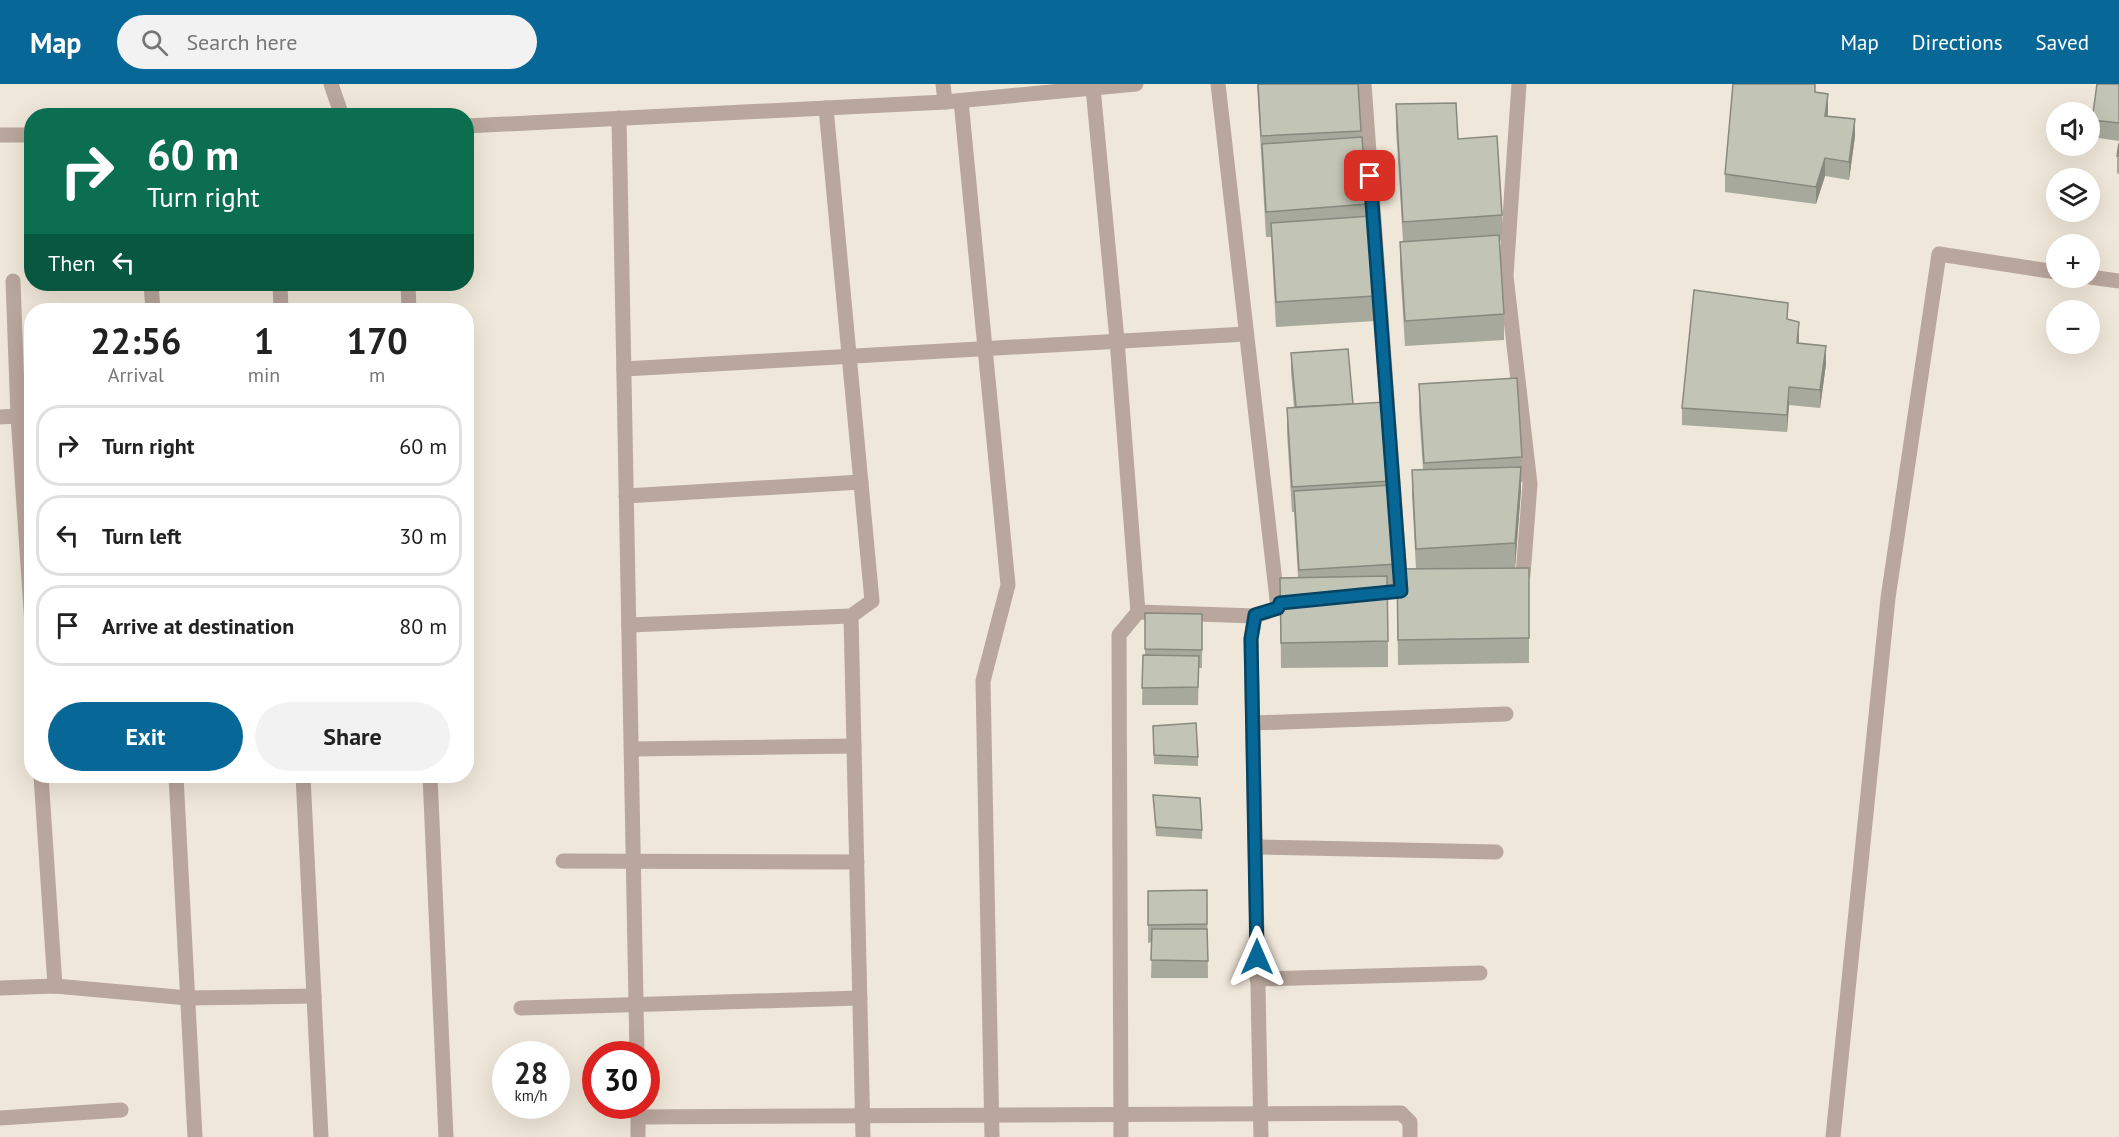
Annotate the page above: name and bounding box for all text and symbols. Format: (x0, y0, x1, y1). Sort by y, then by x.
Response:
search box (117, 15, 537, 69)
text: Map (30, 24, 81, 61)
icon: search (138, 26, 171, 59)
text: Search here (186, 28, 297, 56)
text: Map (1840, 29, 1879, 56)
text: Directions (1912, 29, 2003, 56)
text: Saved (2036, 29, 2089, 56)
map controls (2046, 102, 2100, 354)
button: sound (2046, 102, 2100, 156)
text: 60 m (147, 127, 239, 182)
icon: right (48, 132, 126, 210)
pin (1344, 150, 1395, 201)
icon: arrive (1353, 159, 1386, 192)
button: layers (2046, 168, 2100, 222)
text: Turn right (147, 180, 260, 214)
button: + (2046, 234, 2100, 288)
icon: left (107, 246, 140, 279)
text: Then (48, 249, 95, 277)
button: − (2046, 300, 2100, 354)
text: 22:56 (90, 317, 182, 364)
text: 1 (254, 317, 274, 364)
text: 170 (347, 317, 408, 364)
text: Arrival (108, 362, 164, 388)
text: min (248, 362, 280, 388)
text: m (369, 362, 385, 388)
icon: right (51, 429, 84, 462)
text: Turn right (102, 432, 194, 460)
text: 60 m (399, 432, 447, 460)
icon: left (51, 519, 84, 552)
text: Turn left (102, 522, 182, 550)
text: 30 m (399, 522, 447, 550)
icon: arrive (51, 609, 84, 642)
text: Arrive at destination (102, 612, 294, 640)
text: 80 m (399, 612, 447, 640)
button: Exit (48, 702, 243, 771)
button: Share (255, 702, 450, 771)
position arrow (1225, 925, 1289, 989)
speed limit sign: 30 (582, 1041, 660, 1119)
text: 28 (514, 1053, 548, 1092)
text: km/h (515, 1086, 547, 1105)

